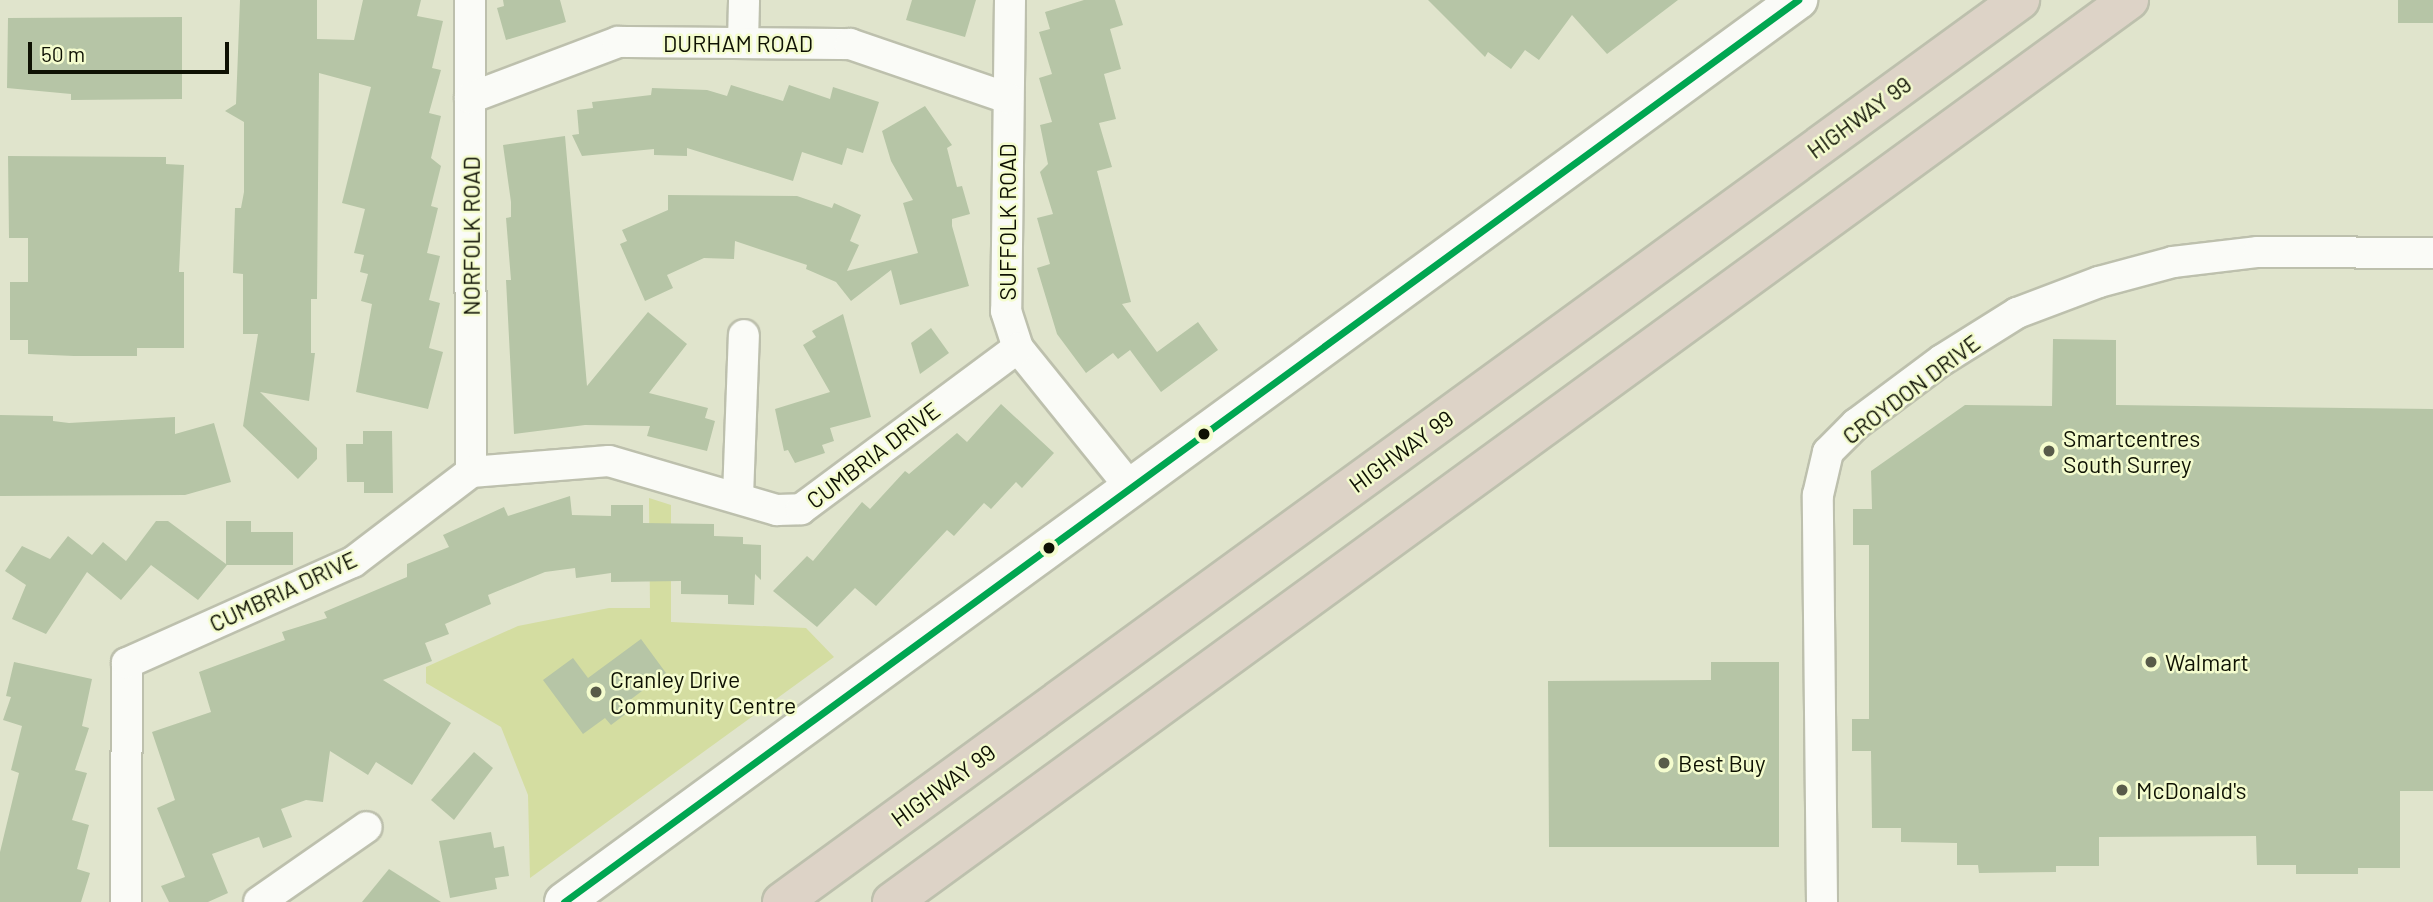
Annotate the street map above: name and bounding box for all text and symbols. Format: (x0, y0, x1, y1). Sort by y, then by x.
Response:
scale bar (32, 28, 233, 72)
street label: DURHAM ROAD (663, 29, 813, 57)
text: 50 m (41, 41, 85, 66)
street label: HIGHWAY 99 (1801, 70, 1917, 164)
street label: SUFFOLK ROAD (993, 144, 1021, 300)
street label: NORFOLK ROAD (457, 156, 485, 316)
street label: CROYDON DRIVE (1837, 328, 1985, 450)
street label: CUMBRIA DRIVE (801, 396, 945, 514)
street label: HIGHWAY 99 (1343, 404, 1459, 498)
place label: Smartcentres South Surrey (2063, 424, 2200, 478)
unlabelled marker (1197, 427, 1211, 441)
marker: Smartcentres South Surrey (2041, 443, 2057, 459)
unlabelled marker (1042, 541, 1056, 555)
street label: CUMBRIA DRIVE (205, 545, 361, 637)
place label: Walmart (2165, 648, 2249, 676)
marker: Walmart (2143, 654, 2159, 670)
place label: Cranley Drive Community Centre (610, 665, 796, 719)
marker: Cranley Drive Community Centre (588, 684, 604, 700)
street label: HIGHWAY 99 (885, 738, 1001, 832)
place label: Best Buy (1678, 749, 1766, 777)
marker: Best Buy (1656, 755, 1672, 771)
place label: McDonald's (2136, 776, 2247, 804)
marker: McDonald's (2114, 782, 2130, 798)

